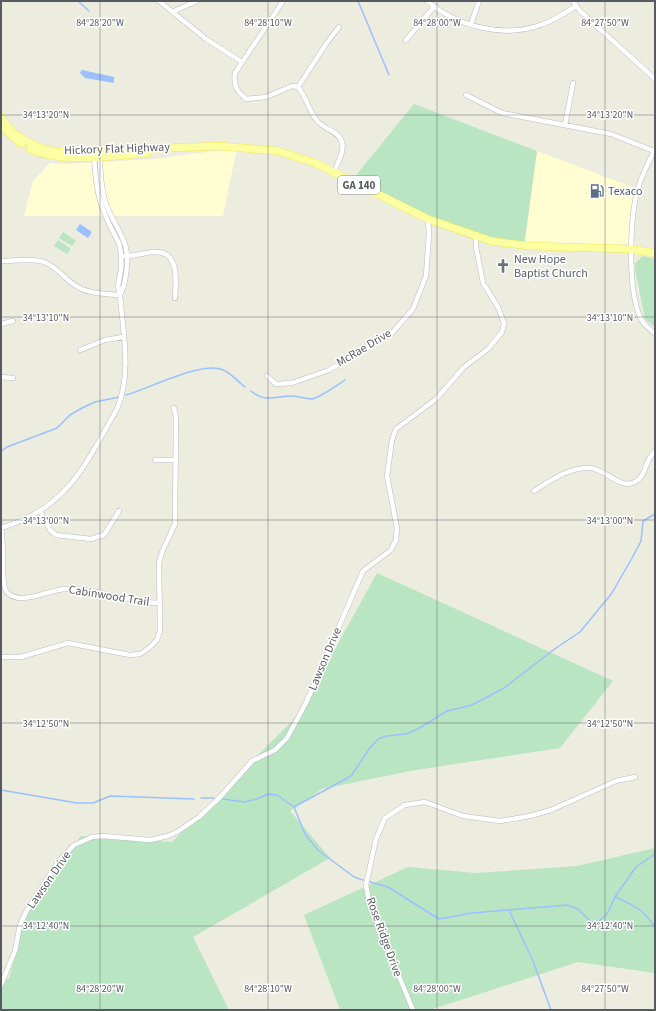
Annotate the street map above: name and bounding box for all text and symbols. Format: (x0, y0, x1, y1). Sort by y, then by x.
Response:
text: 84°28'20"W (76, 16, 124, 30)
text: 84°28'10"W (244, 16, 292, 30)
text: 84°28'00"W (413, 16, 461, 30)
text: 84°27'50"W (581, 16, 629, 30)
text: 34°13'20"N (23, 108, 69, 122)
text: 34°13'20"N (587, 108, 633, 122)
street label: Hickory Flat Highway (64, 139, 171, 159)
road number: GA 140 (338, 176, 380, 194)
fuel station icon: Texaco (589, 183, 605, 199)
place label: Texaco (608, 183, 643, 200)
place label: New Hope Baptist Church (514, 251, 588, 282)
church icon: New Hope Baptist Church (495, 258, 511, 274)
text: 34°13'10"N (23, 311, 69, 325)
text: 34°13'10"N (587, 311, 633, 325)
street label: McRae Drive (333, 325, 395, 371)
text: 34°13'00"N (23, 514, 69, 528)
text: 34°13'00"N (587, 514, 633, 528)
street label: Cabinwood Trail (67, 581, 151, 611)
street label: Lawson Drive (304, 625, 346, 693)
text: 34°12'50"N (23, 717, 69, 731)
text: 34°12'50"N (587, 717, 633, 731)
street label: Lawson Drive (23, 848, 75, 912)
street label: Rose Ridge Drive (362, 895, 406, 979)
text: 34°12'40"N (23, 919, 69, 933)
text: 34°12'40"N (587, 919, 633, 933)
text: 84°28'20"W (76, 982, 124, 996)
text: 84°28'10"W (244, 982, 292, 996)
text: 84°28'00"W (413, 982, 461, 996)
text: 84°27'50"W (581, 982, 629, 996)

